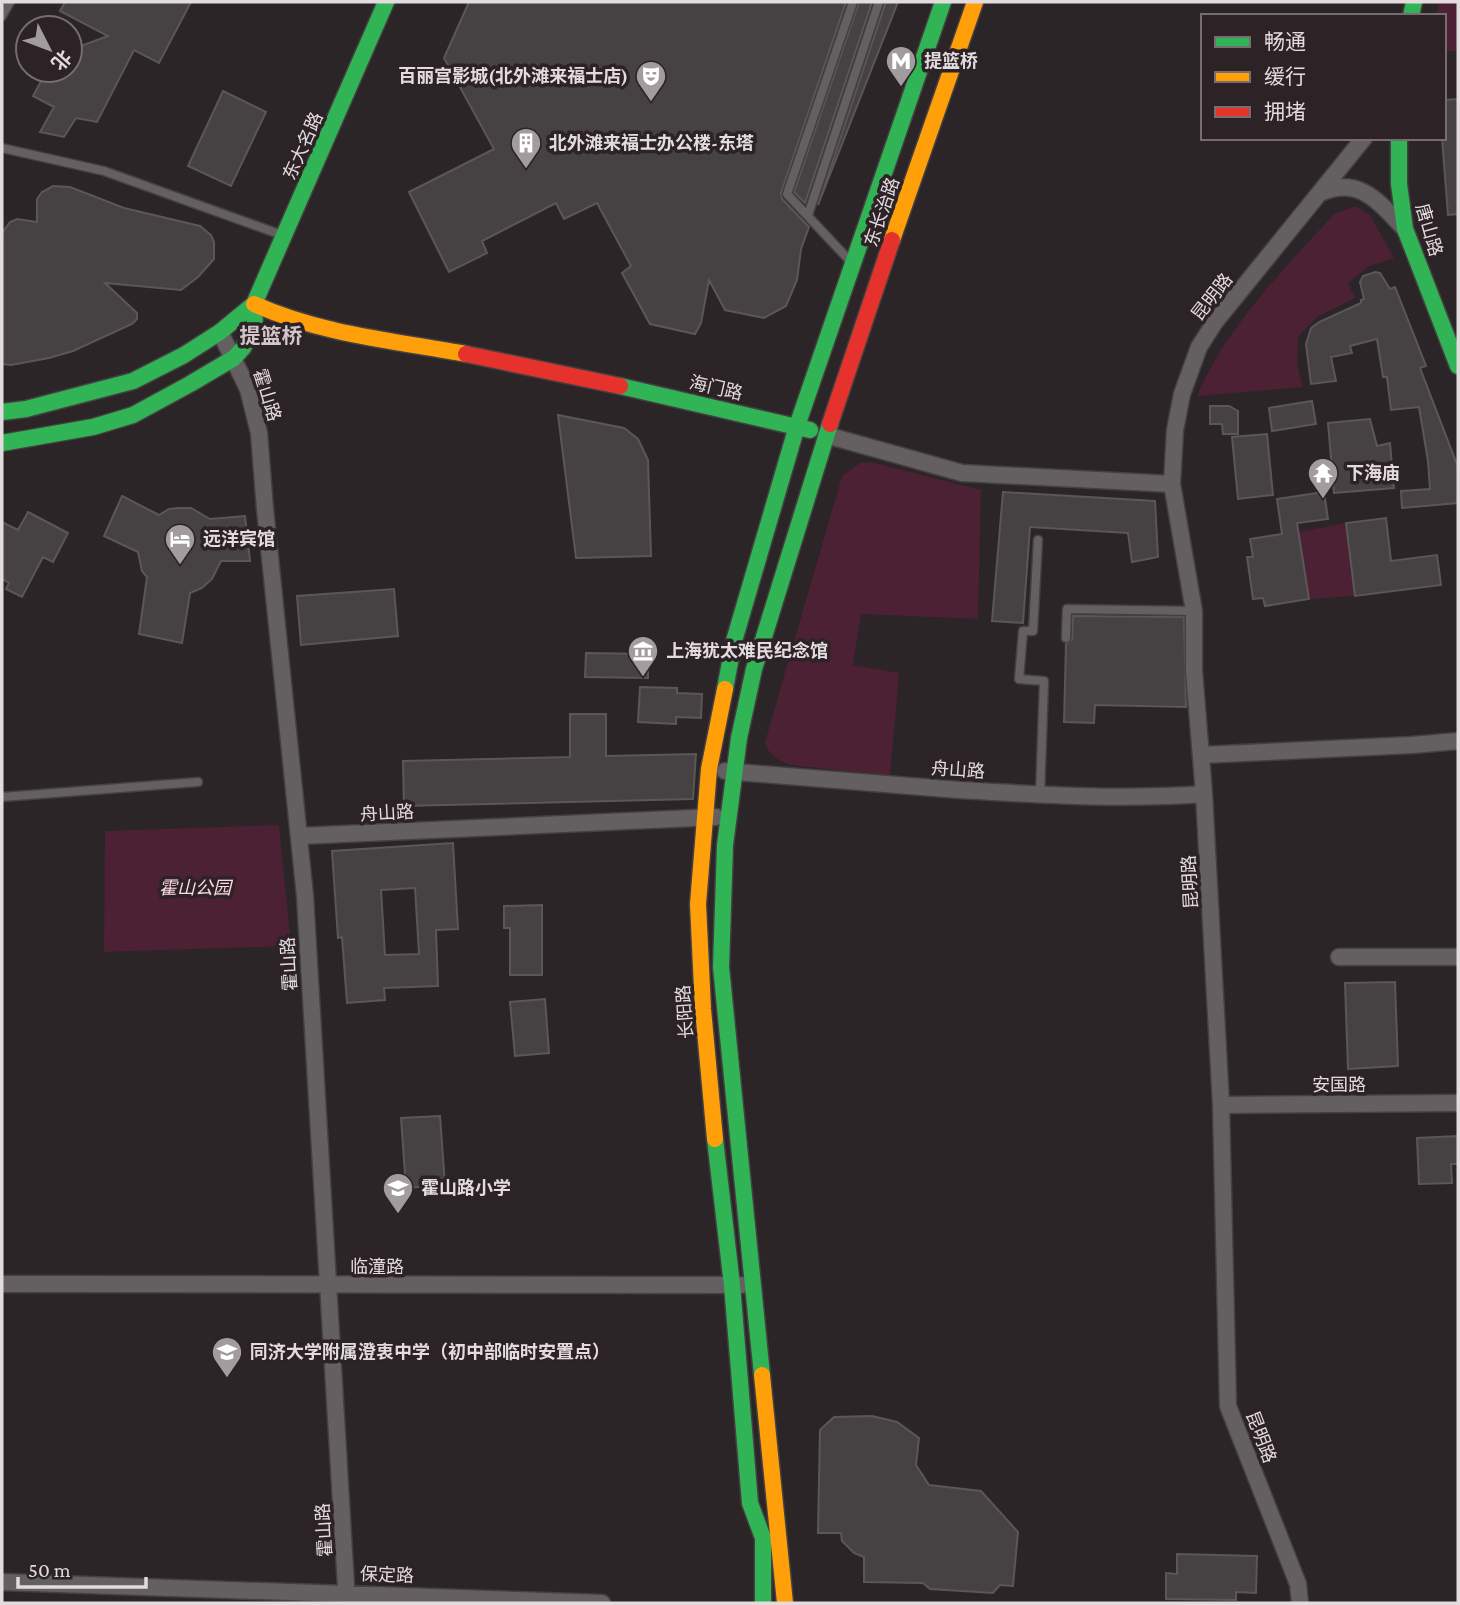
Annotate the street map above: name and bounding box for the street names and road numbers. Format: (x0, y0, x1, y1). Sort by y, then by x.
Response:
street label: 东大名路 (279, 109, 327, 183)
street label: 东长治路 (861, 175, 903, 249)
street label: 唐山路 (1412, 201, 1446, 259)
street label: 昆明路 (1187, 270, 1237, 324)
street label: 霍山路 (250, 366, 284, 424)
street label: 海门路 (687, 372, 745, 404)
street label: 舟山路 (930, 758, 986, 782)
street label: 舟山路 (360, 802, 414, 824)
street label: 昆明路 (1179, 855, 1201, 909)
street label: 霍山路 (278, 937, 300, 991)
street label: 长阳路 (673, 984, 697, 1040)
street label: 安国路 (1312, 1075, 1366, 1095)
street label: 临潼路 (350, 1257, 404, 1277)
street label: 昆明路 (1242, 1408, 1280, 1466)
street label: 霍山路 (313, 1503, 335, 1557)
street label: 保定路 (360, 1564, 414, 1586)

